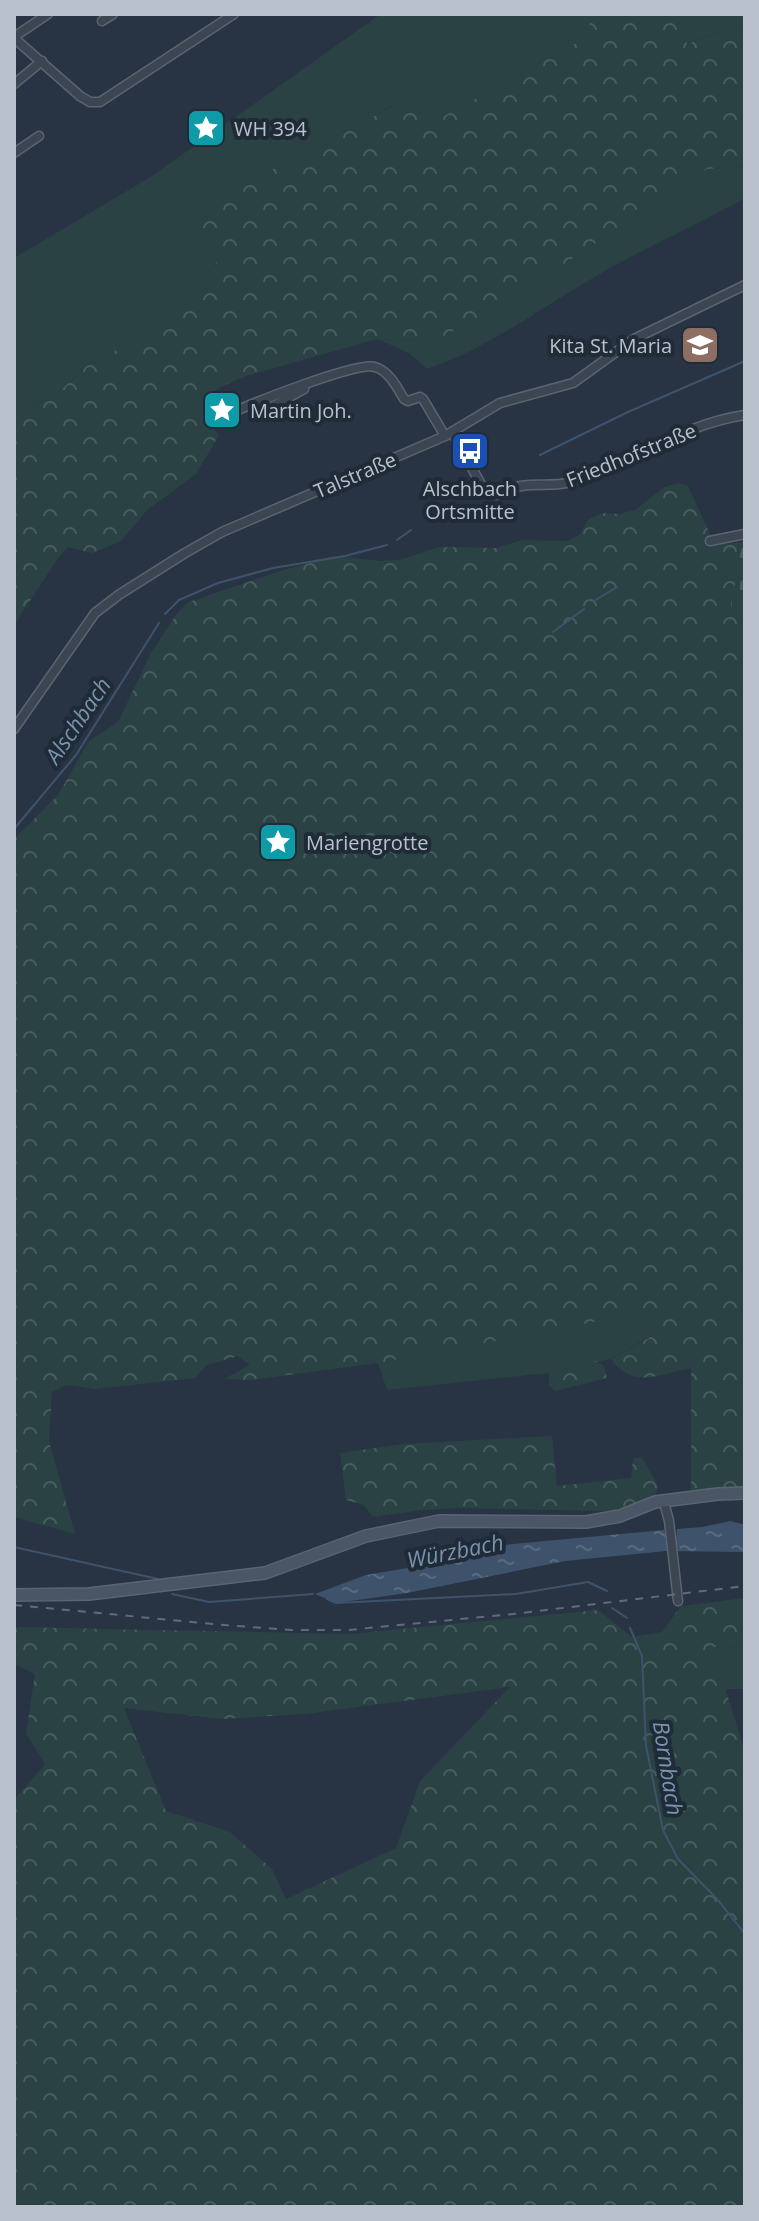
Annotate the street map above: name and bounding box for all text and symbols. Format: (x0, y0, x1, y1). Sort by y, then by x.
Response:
place icon: WH 394 (185, 107, 227, 149)
place label: WH 394 (234, 115, 307, 142)
school or university icon: Kita St. Maria (679, 324, 721, 366)
place label: Kita St. Maria (549, 332, 672, 359)
place icon: Martin Joh. (201, 389, 243, 431)
place label: Martin Joh. (250, 397, 352, 424)
street label: Friedhofstraße (562, 417, 700, 493)
bus stop icon: Alschbach Ortsmitte (449, 430, 491, 472)
street label: Talstraße (310, 446, 400, 504)
place label: Alschbach Ortsmitte (423, 475, 517, 525)
water label: Alschbach (36, 671, 117, 771)
place icon: Mariengrotte (257, 821, 299, 863)
place label: Mariengrotte (306, 829, 428, 856)
water label: Würzbach (404, 1526, 506, 1574)
water label: Bornbach (647, 1719, 691, 1817)

